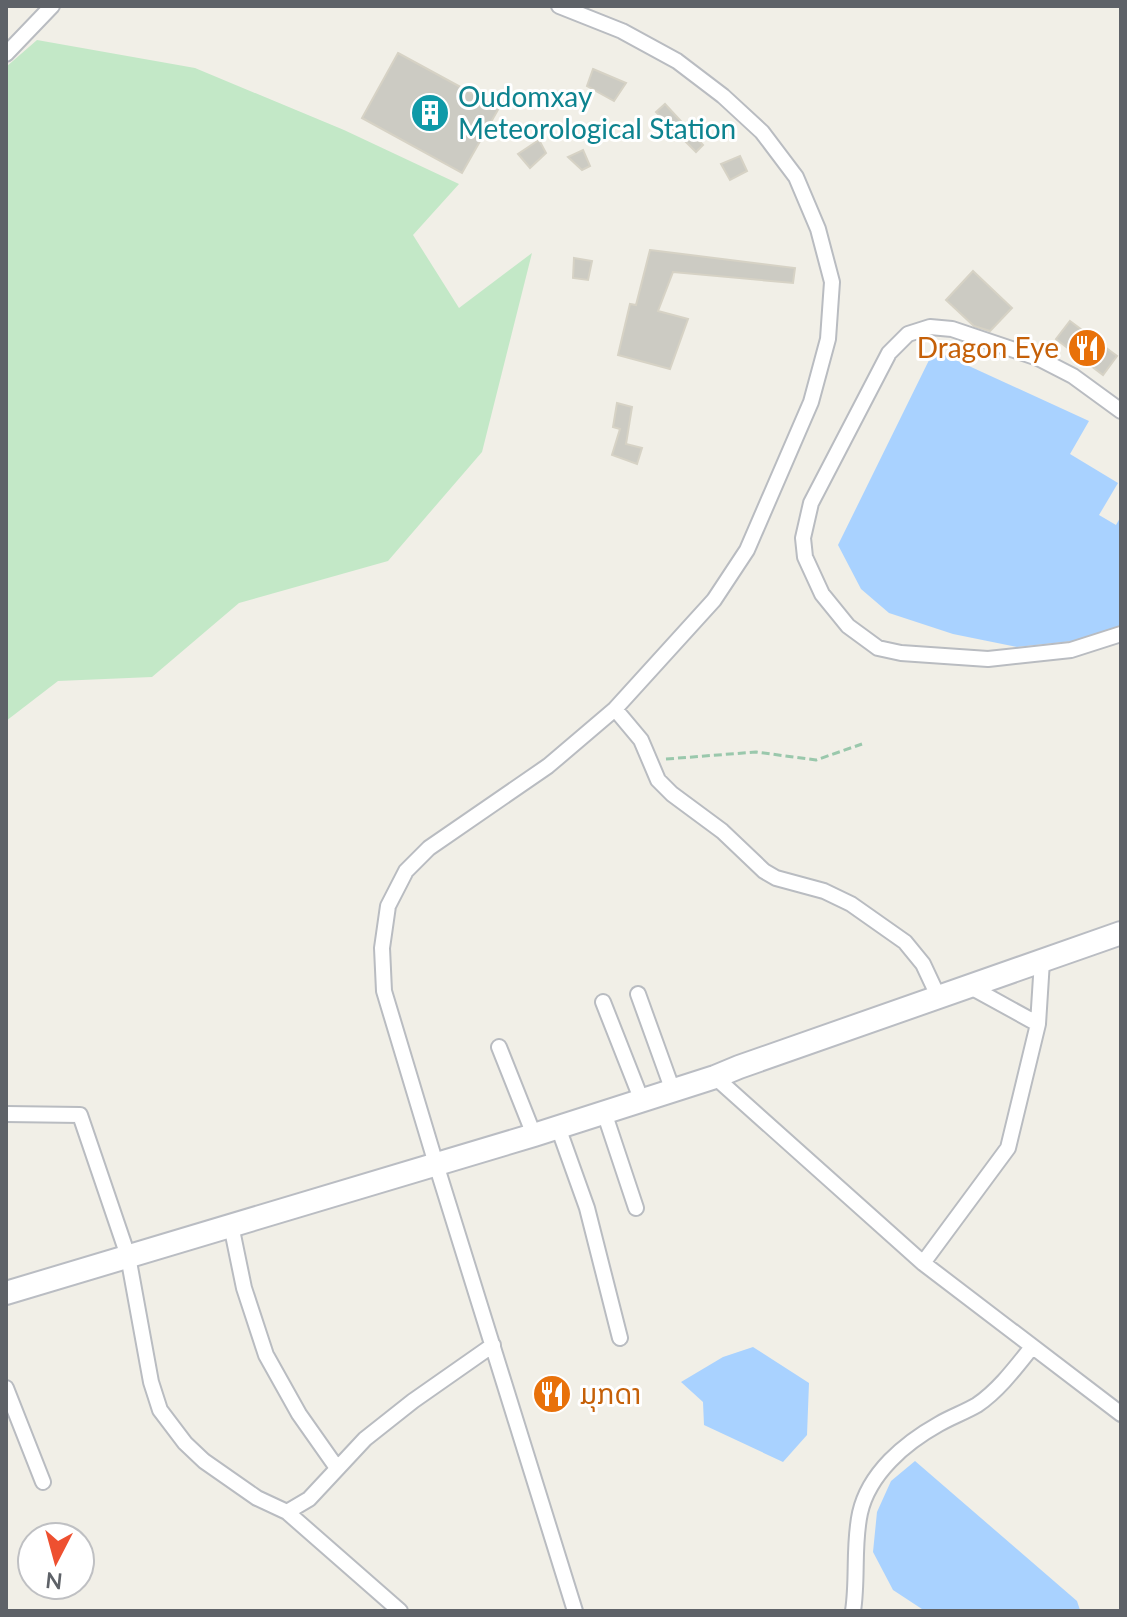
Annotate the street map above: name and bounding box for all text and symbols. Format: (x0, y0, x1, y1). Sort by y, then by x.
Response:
place label: Oudomxay Meteorological Station (458, 79, 736, 145)
building icon: Oudomxay Meteorological Station (409, 92, 451, 134)
restaurant icon: Dragon Eye (1066, 327, 1108, 369)
place label: Dragon Eye (917, 330, 1059, 364)
restaurant icon: ມຸກດາ (531, 1373, 573, 1415)
place label: ມຸກດາ (580, 1376, 641, 1412)
north arrow (16, 1521, 96, 1601)
text: N (44, 1567, 64, 1596)

